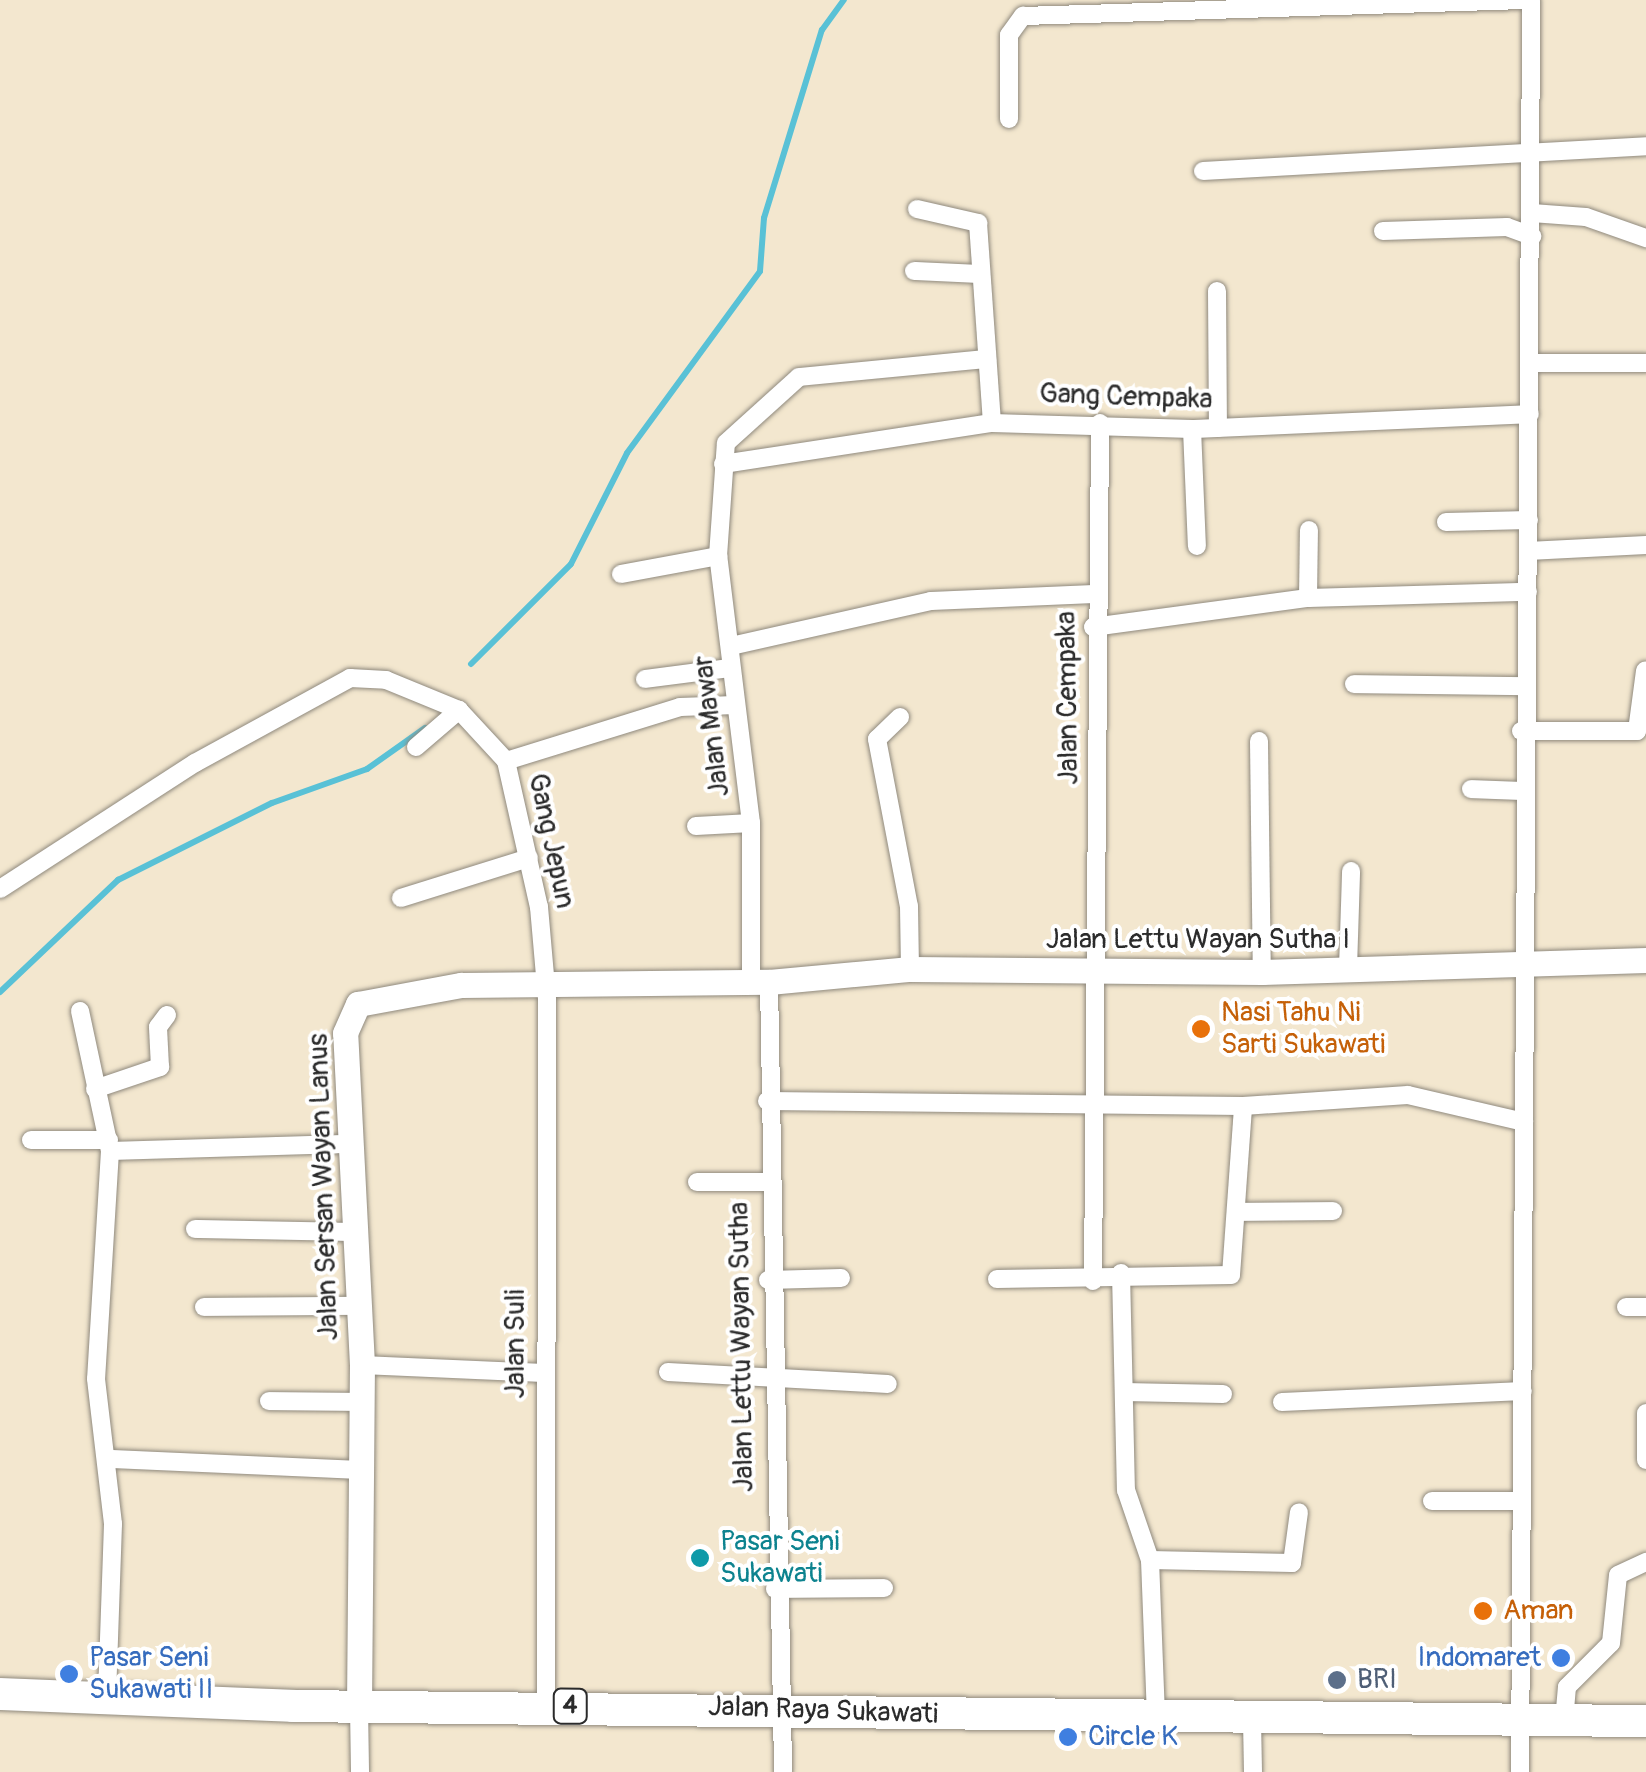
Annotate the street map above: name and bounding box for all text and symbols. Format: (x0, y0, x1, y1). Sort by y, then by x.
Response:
street label: Gang Cempaka (1039, 377, 1213, 417)
street label: Jalan Cempaka (1050, 611, 1086, 785)
street label: Jalan Mawar (687, 653, 737, 799)
street label: Gang Jepun (520, 770, 582, 912)
street label: Jalan Lettu Wayan Sutha I (1046, 923, 1350, 957)
place label: Nasi Tahu Ni Sarti Sukawati (1221, 996, 1385, 1062)
marker: Nasi Tahu Ni Sarti Sukawati (1190, 1018, 1212, 1040)
street label: Jalan Sersan Wayan Lanus (302, 1033, 346, 1341)
street label: Jalan Lettu Wayan Sutha (723, 1202, 761, 1492)
street label: Jalan Suli (499, 1289, 533, 1399)
place label: Pasar Seni Sukawati (720, 1525, 839, 1591)
marker: Pasar Seni Sukawati (689, 1547, 711, 1569)
place label: Aman (1503, 1594, 1574, 1628)
marker: Aman (1472, 1600, 1494, 1622)
place label: Pasar Seni Sukawati II (89, 1641, 213, 1707)
place label: Indomaret (1417, 1641, 1541, 1675)
marker: Indomaret (1550, 1647, 1572, 1669)
marker: Pasar Seni Sukawati II (58, 1663, 80, 1685)
place label: BRI (1357, 1663, 1397, 1697)
marker: BRI (1326, 1669, 1348, 1691)
road number: 4 (552, 1686, 588, 1726)
street label: Jalan Raya Sukawati (708, 1690, 938, 1732)
place label: Circle K (1088, 1720, 1178, 1754)
marker: Circle K (1057, 1726, 1079, 1748)

